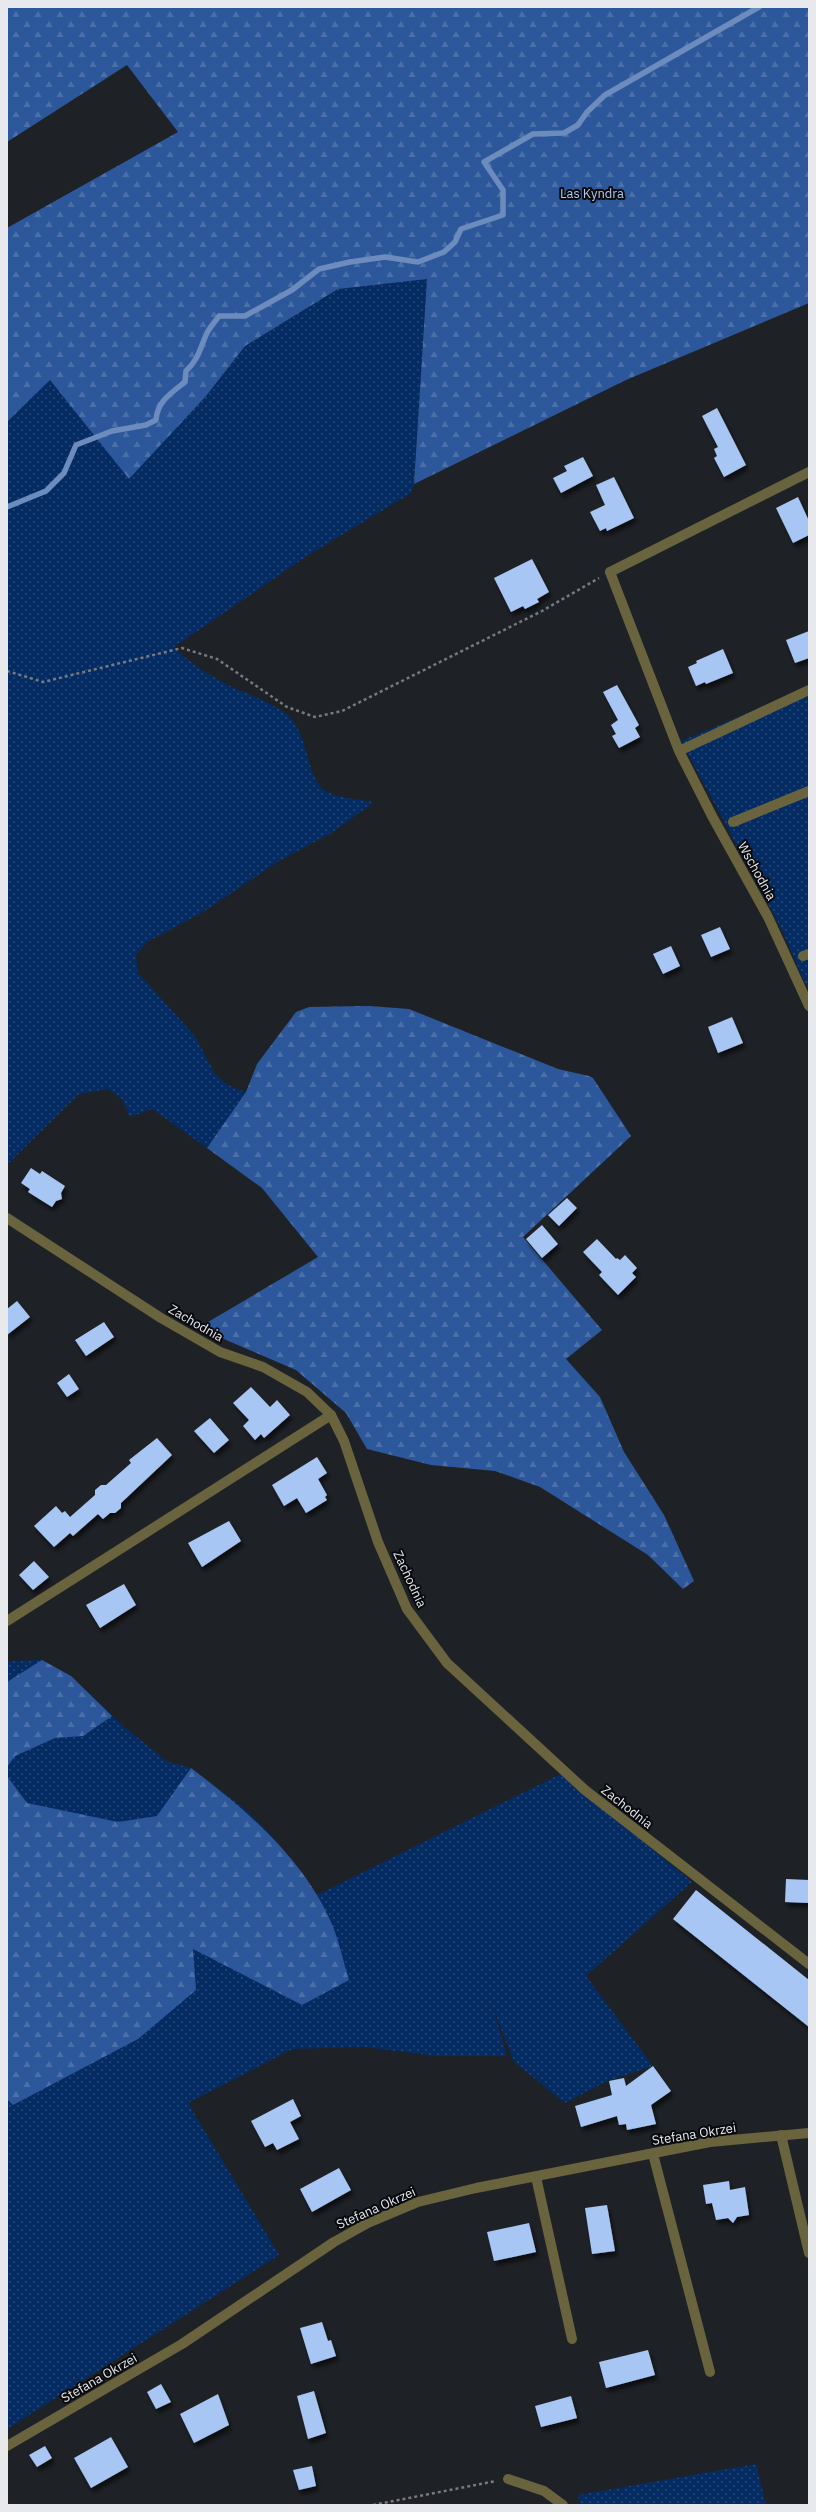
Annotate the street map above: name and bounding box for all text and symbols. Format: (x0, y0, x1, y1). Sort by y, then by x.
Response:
park label: Las Kyndra (560, 185, 624, 202)
street label: Wschodnia (734, 839, 780, 903)
street label: Zachodnia (165, 1300, 227, 1346)
street label: Zachodnia (389, 1548, 431, 1610)
street label: Zachodnia (598, 1782, 656, 1832)
street label: Stefana Okrzei (651, 2119, 737, 2149)
street label: Stefana Okrzei (334, 2183, 418, 2233)
street label: Stefana Okrzei (58, 2349, 140, 2407)

